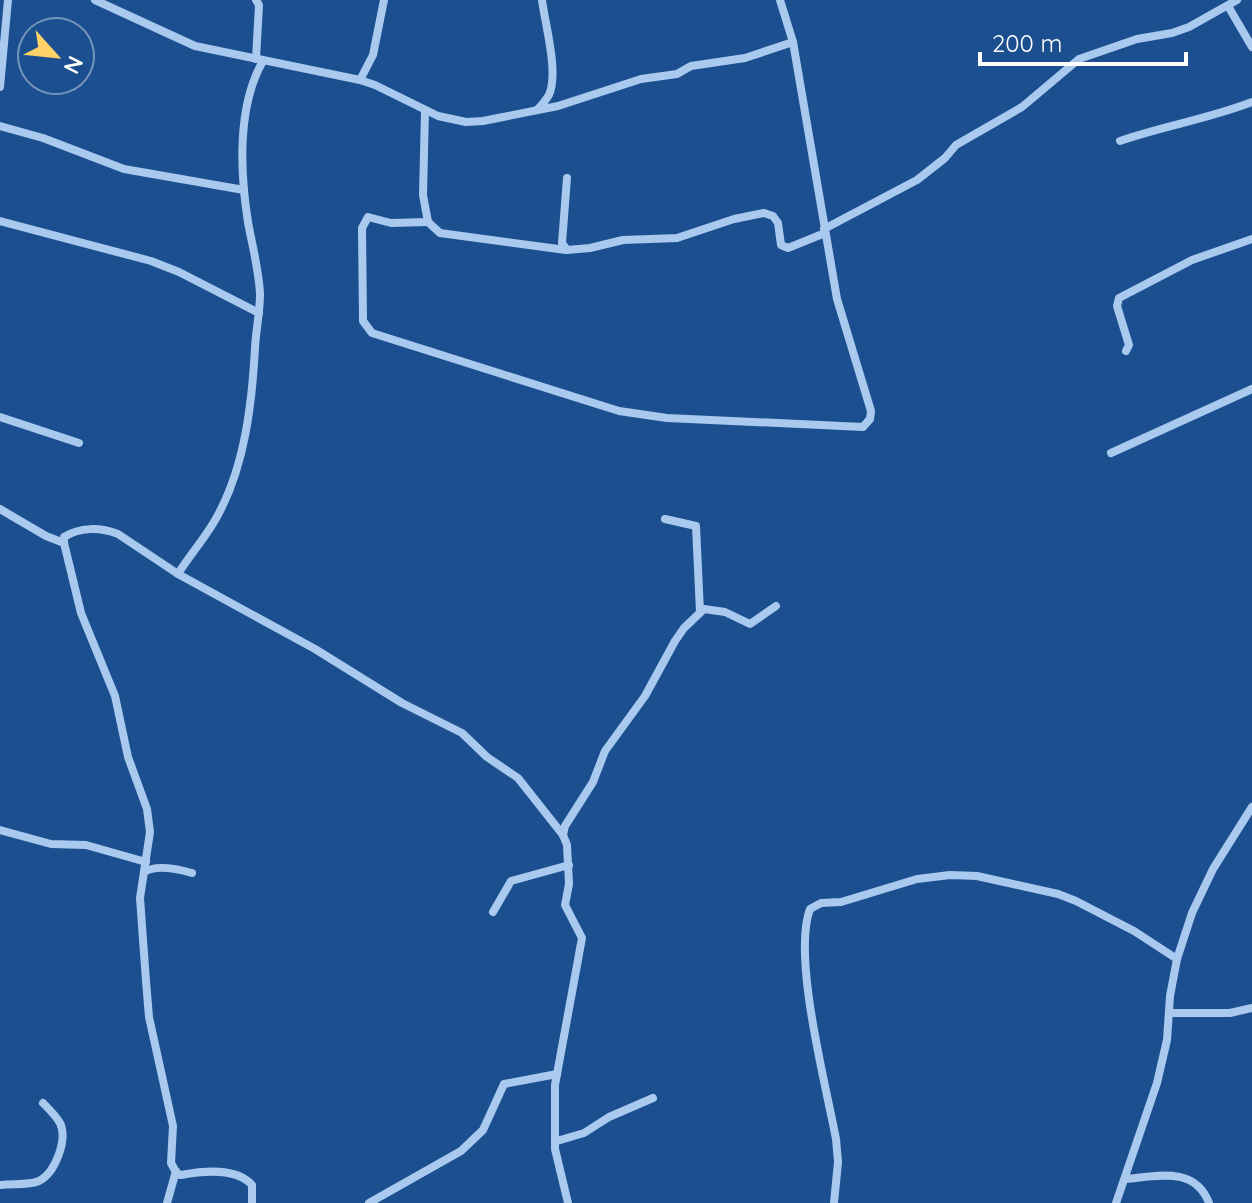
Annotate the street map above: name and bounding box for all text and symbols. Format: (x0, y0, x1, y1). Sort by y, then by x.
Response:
north arrow (16, 16, 96, 96)
scale bar (980, 16, 1186, 66)
text: 200 m (992, 28, 1062, 58)
text: N (58, 52, 90, 79)

